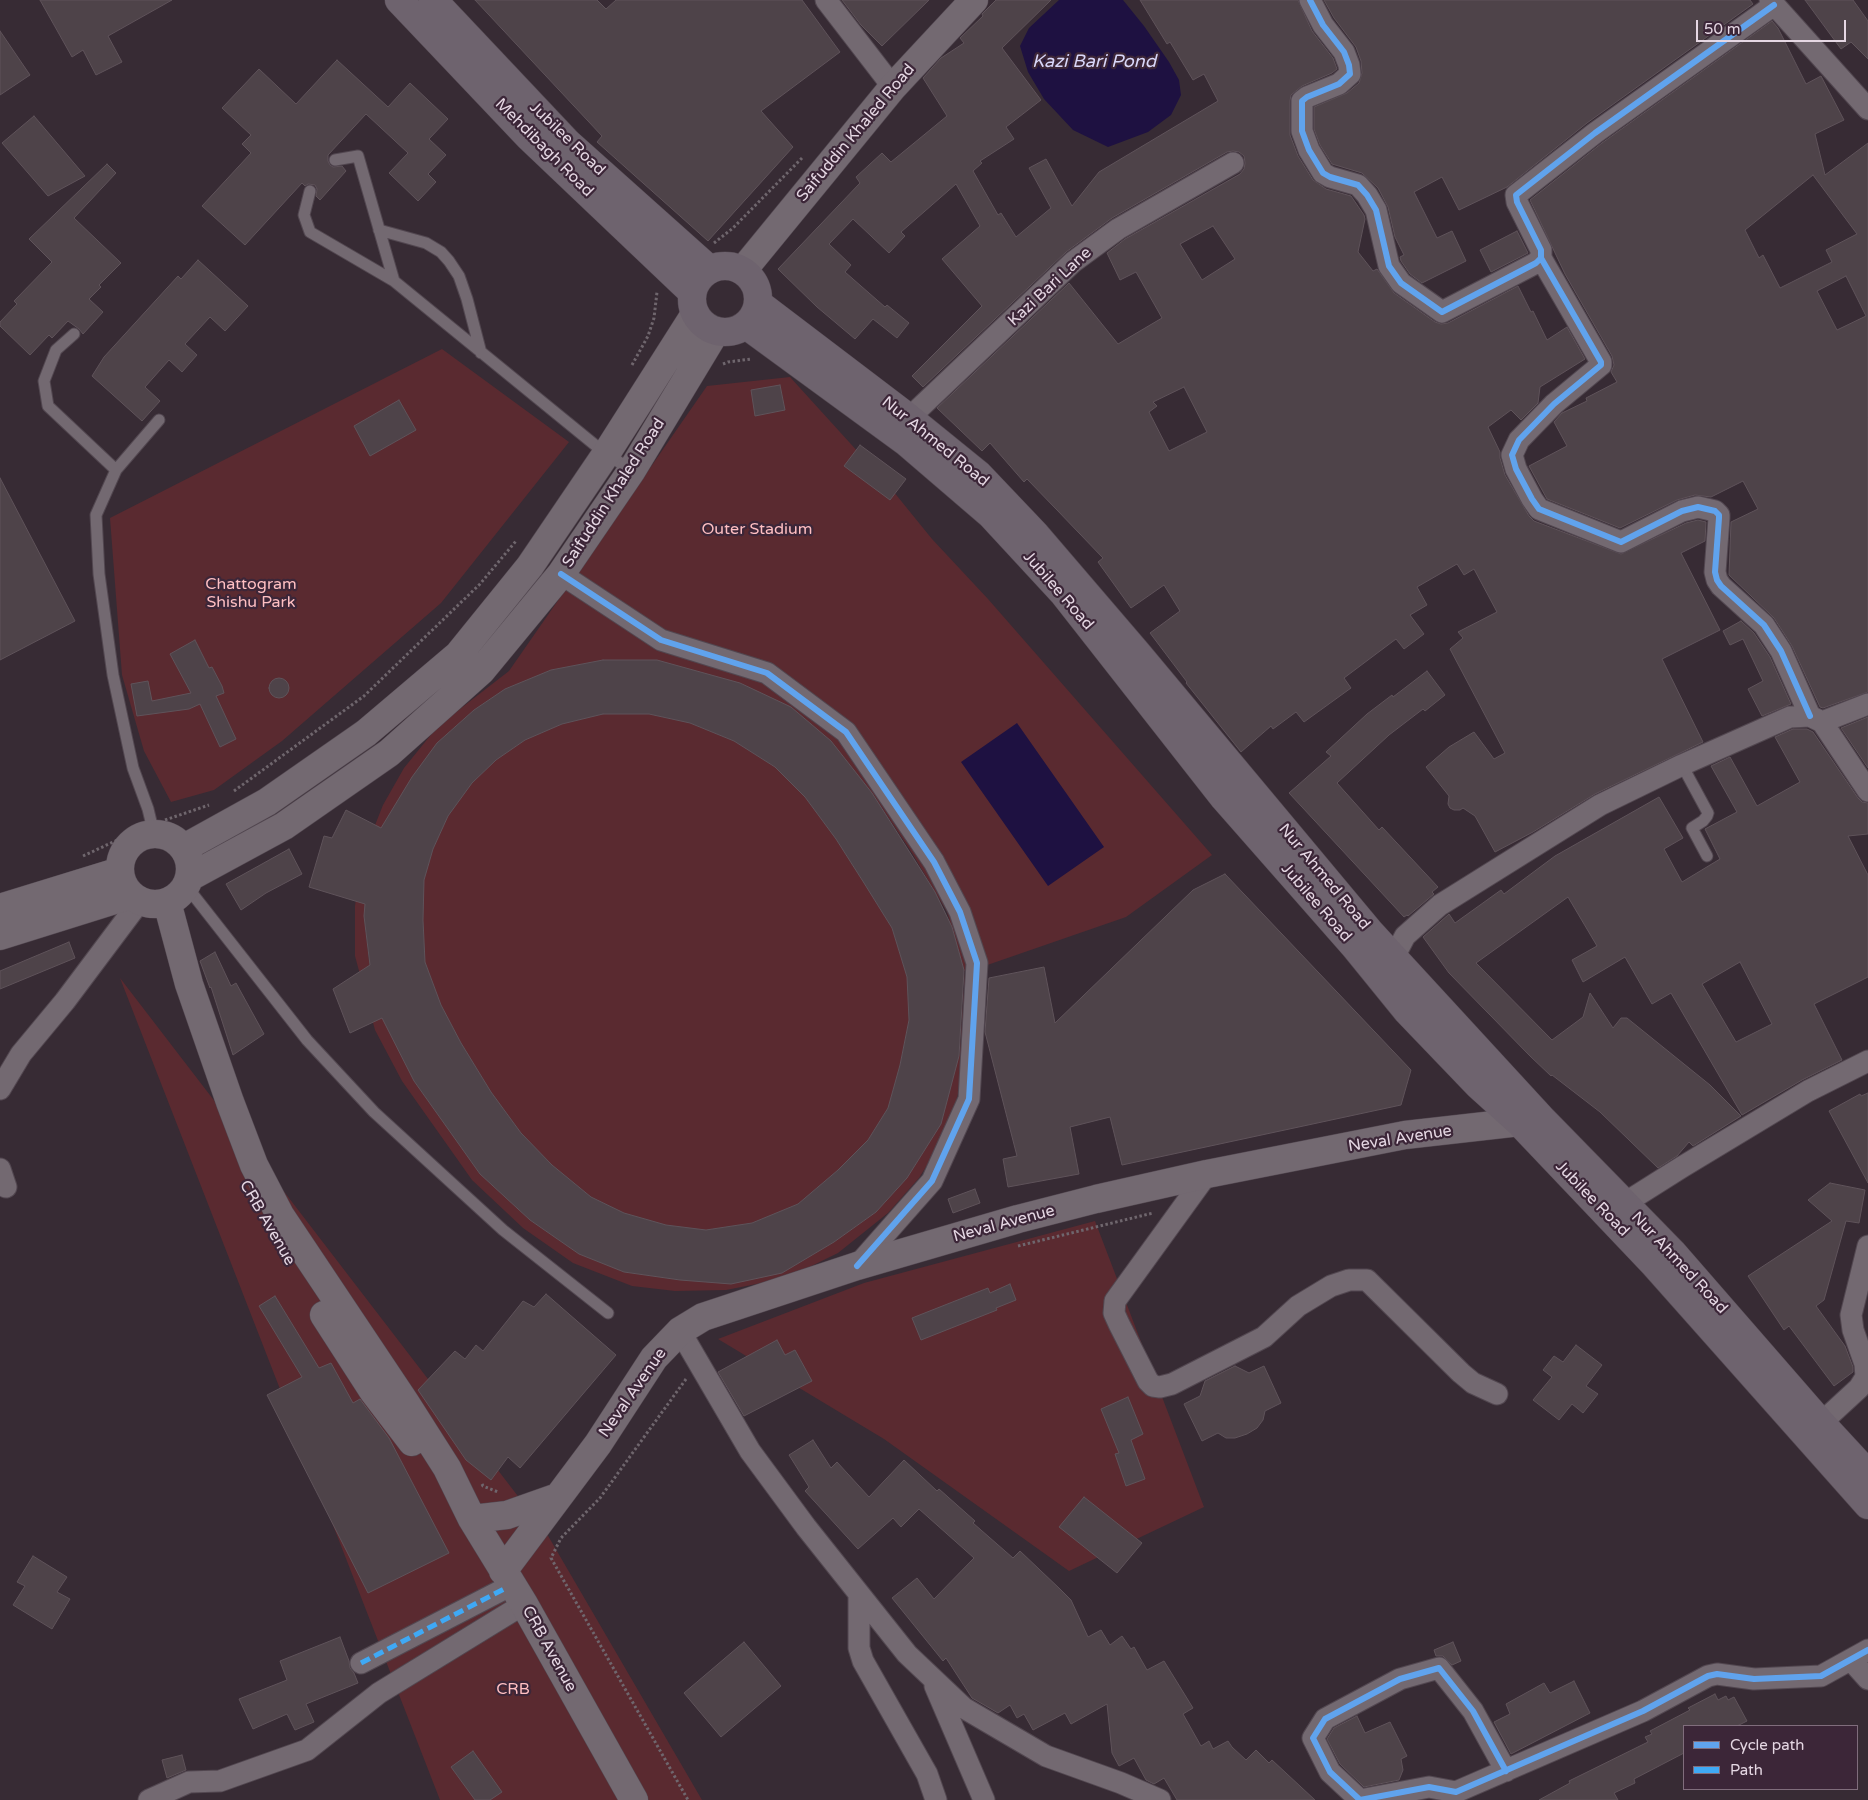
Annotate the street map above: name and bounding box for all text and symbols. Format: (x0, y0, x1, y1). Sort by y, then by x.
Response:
scale bar (1698, 10, 1848, 42)
text: 50 m (1704, 20, 1741, 38)
water label: Kazi Bari Pond (1032, 51, 1156, 73)
street label: Saifuddin Khaled Road (793, 60, 919, 206)
street label: Mehdibagh Road (491, 95, 597, 201)
street label: Jubilee Road (525, 98, 609, 180)
street label: Kazi Bari Lane (1004, 243, 1096, 331)
street label: Nur Ahmed Road (877, 393, 993, 491)
street label: Saifuddin Khaled Road (559, 415, 669, 571)
park label: Outer Stadium (701, 520, 813, 540)
street label: Jubilee Road (1019, 548, 1097, 634)
park label: Chattogram Shishu Park (205, 575, 297, 613)
street label: Nur Ahmed Road (1274, 820, 1374, 934)
street label: Jubilee Road (1277, 860, 1355, 946)
street label: Neval Avenue (1347, 1121, 1453, 1157)
street label: Jubilee Road (1551, 1157, 1633, 1241)
street label: CRB Avenue (235, 1177, 299, 1269)
street label: Neval Avenue (951, 1201, 1057, 1247)
street label: Nur Ahmed Road (1627, 1208, 1731, 1318)
street label: Neval Avenue (595, 1345, 671, 1441)
street label: CRB Avenue (518, 1603, 580, 1695)
park label: CRB (496, 1680, 530, 1700)
legend (1683, 1725, 1858, 1790)
text: Cycle path (1730, 1736, 1804, 1754)
text: Path (1730, 1761, 1763, 1779)

